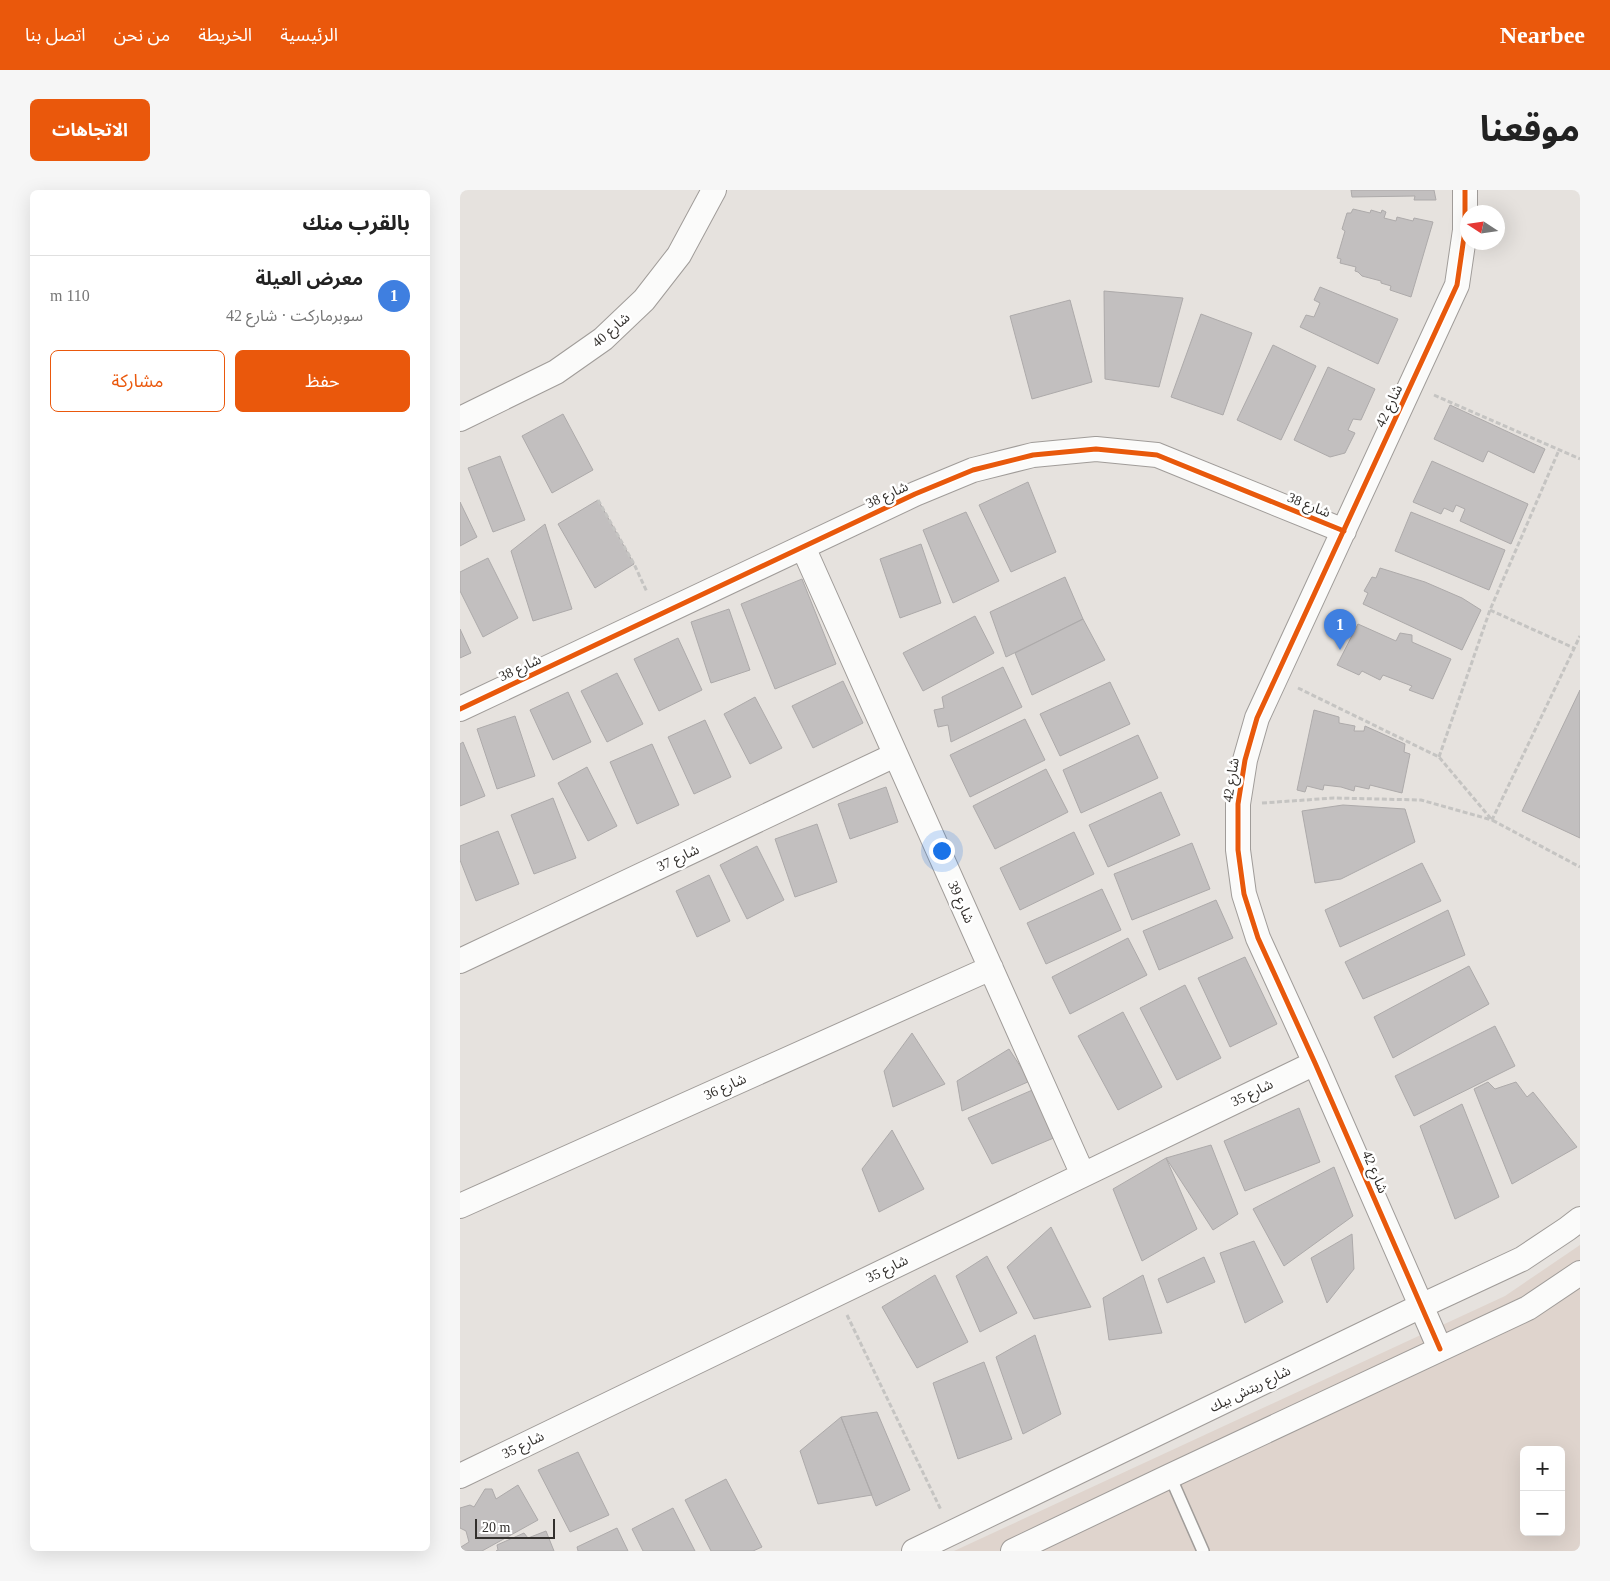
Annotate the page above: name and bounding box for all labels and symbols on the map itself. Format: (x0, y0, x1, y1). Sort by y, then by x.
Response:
north arrow (1460, 205, 1505, 250)
street label: شارع 40 (589, 310, 635, 353)
street label: شارع 42 (1373, 383, 1408, 431)
street label: شارع 38 (864, 479, 912, 514)
street label: شارع 38 (1284, 490, 1333, 523)
pin: 1 (1324, 609, 1356, 650)
street label: شارع 38 (497, 652, 545, 687)
street label: شارع 42 (1220, 757, 1245, 804)
your location (929, 838, 955, 864)
street label: شارع 37 (655, 842, 703, 877)
street label: شارع 39 (942, 878, 977, 927)
street label: شارع 36 (701, 1071, 750, 1106)
street label: شارع 35 (1229, 1076, 1277, 1112)
street label: شارع 42 (1357, 1148, 1391, 1197)
street label: شارع 35 (864, 1252, 912, 1288)
street label: شارع ريتش بيك (1207, 1363, 1294, 1418)
street label: شارع 35 (500, 1428, 548, 1464)
scale bar (475, 1516, 555, 1539)

